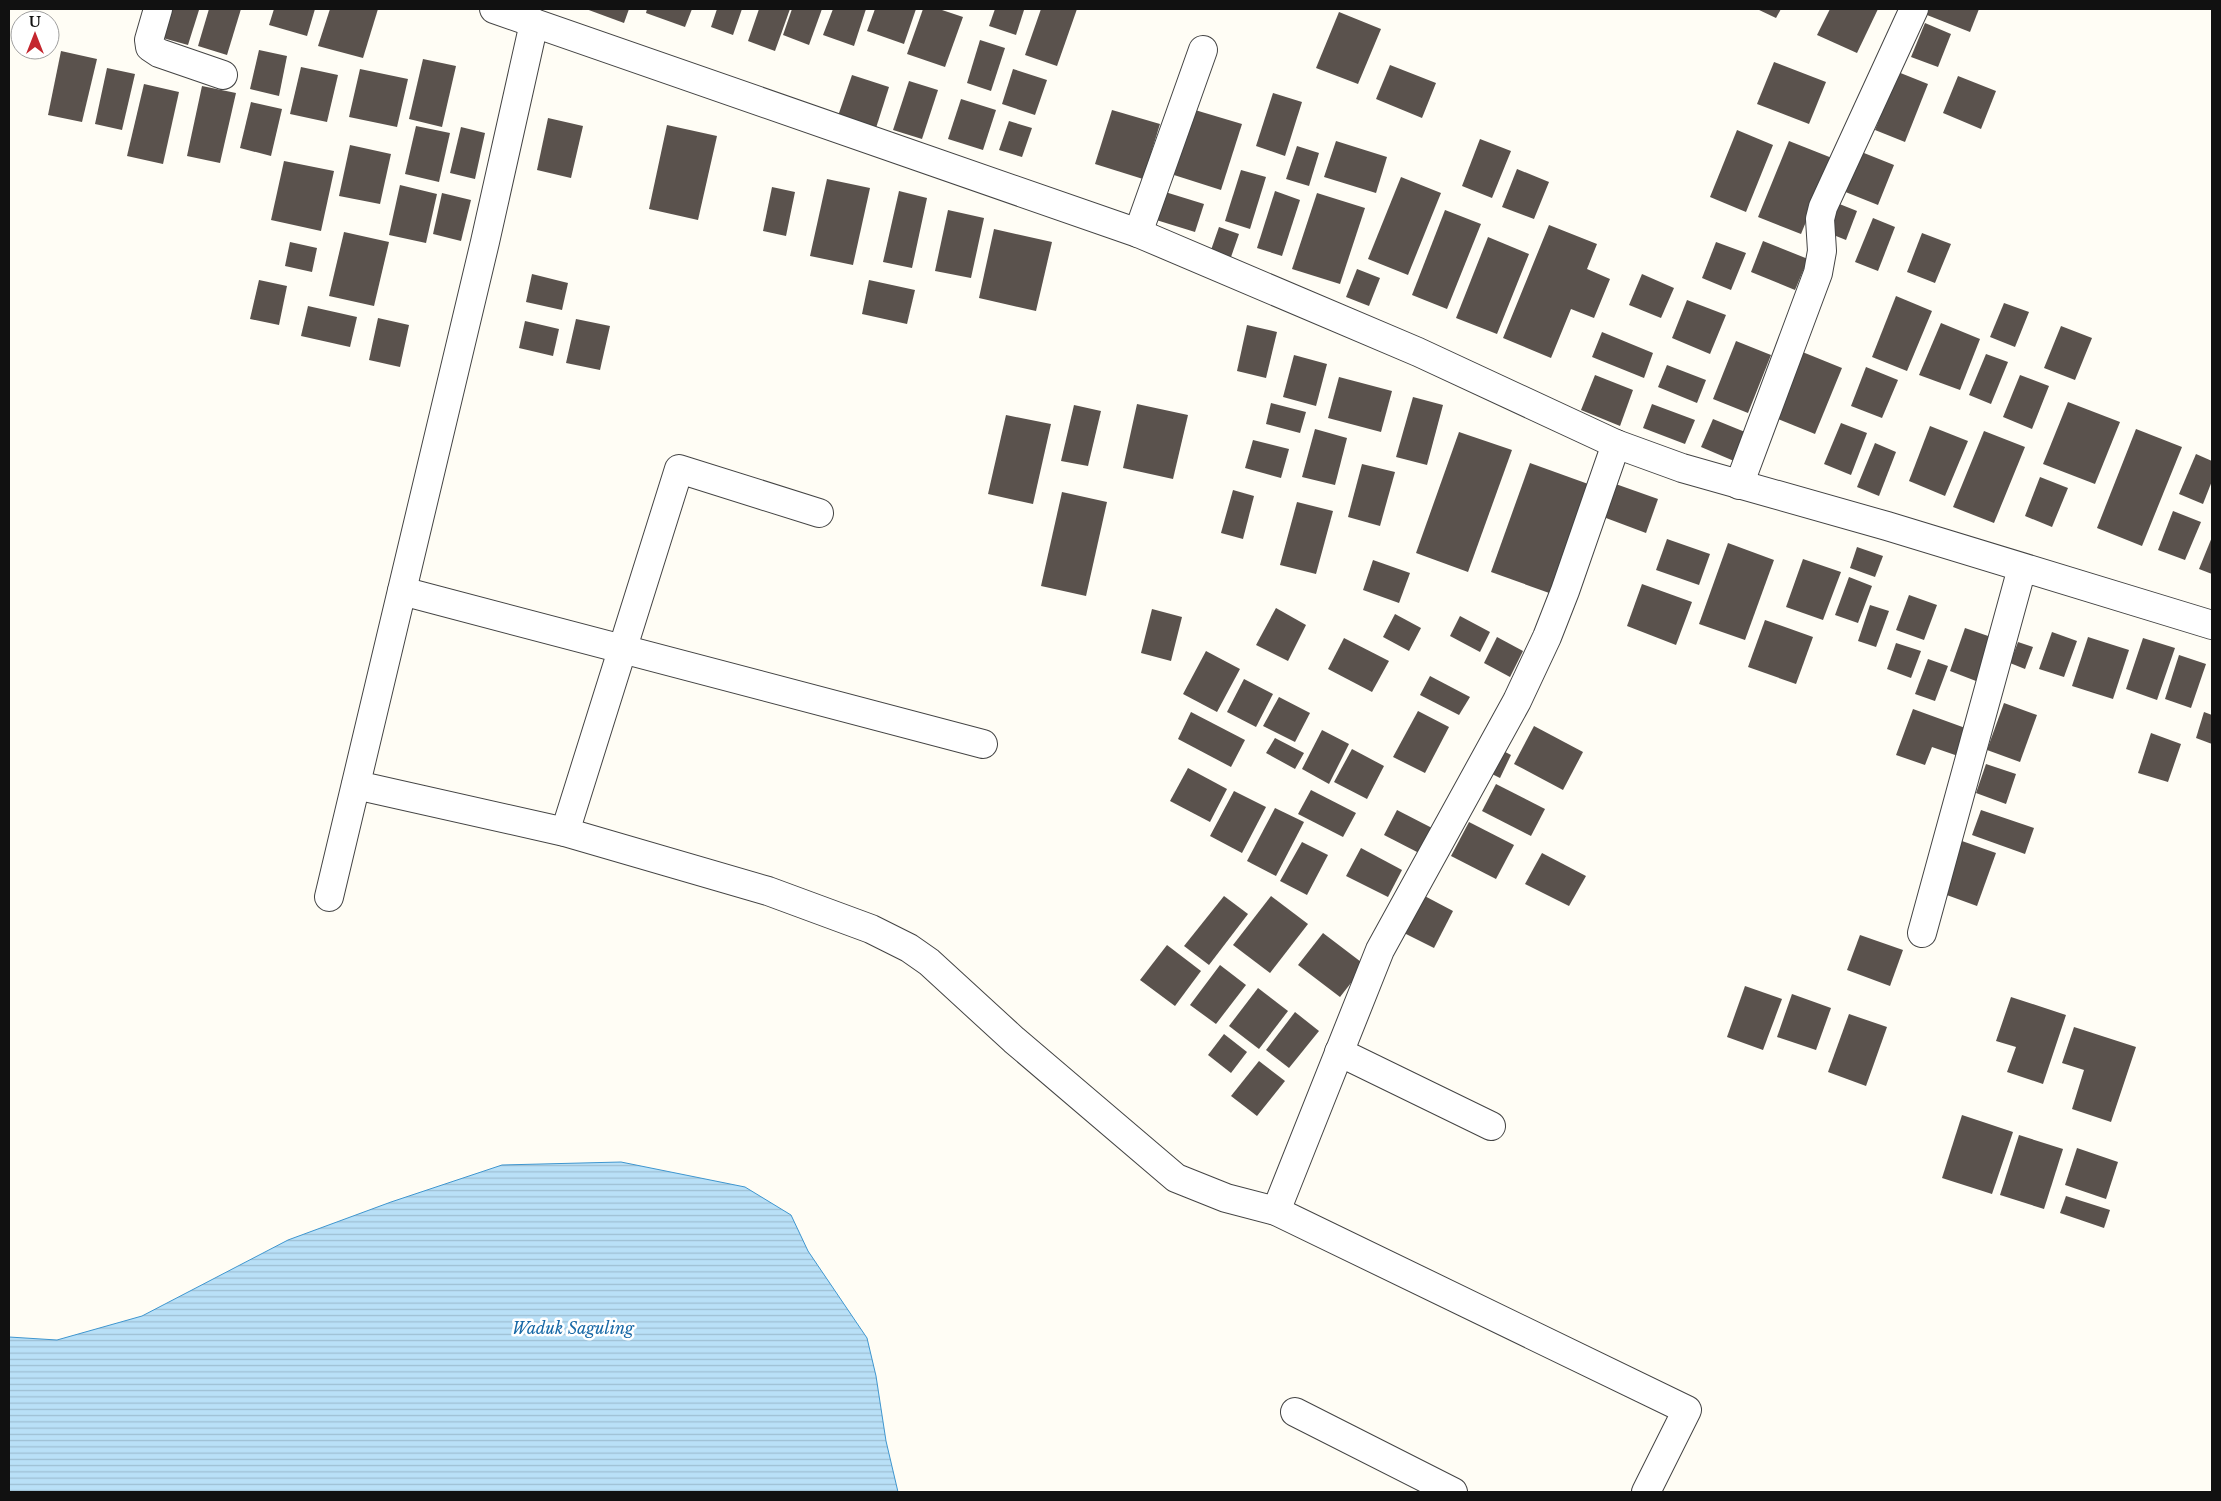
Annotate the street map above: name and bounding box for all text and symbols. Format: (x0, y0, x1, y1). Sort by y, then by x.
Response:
north arrow (10, 10, 60, 60)
text: U (29, 13, 42, 31)
water label: Waduk Saguling (512, 1318, 635, 1338)

